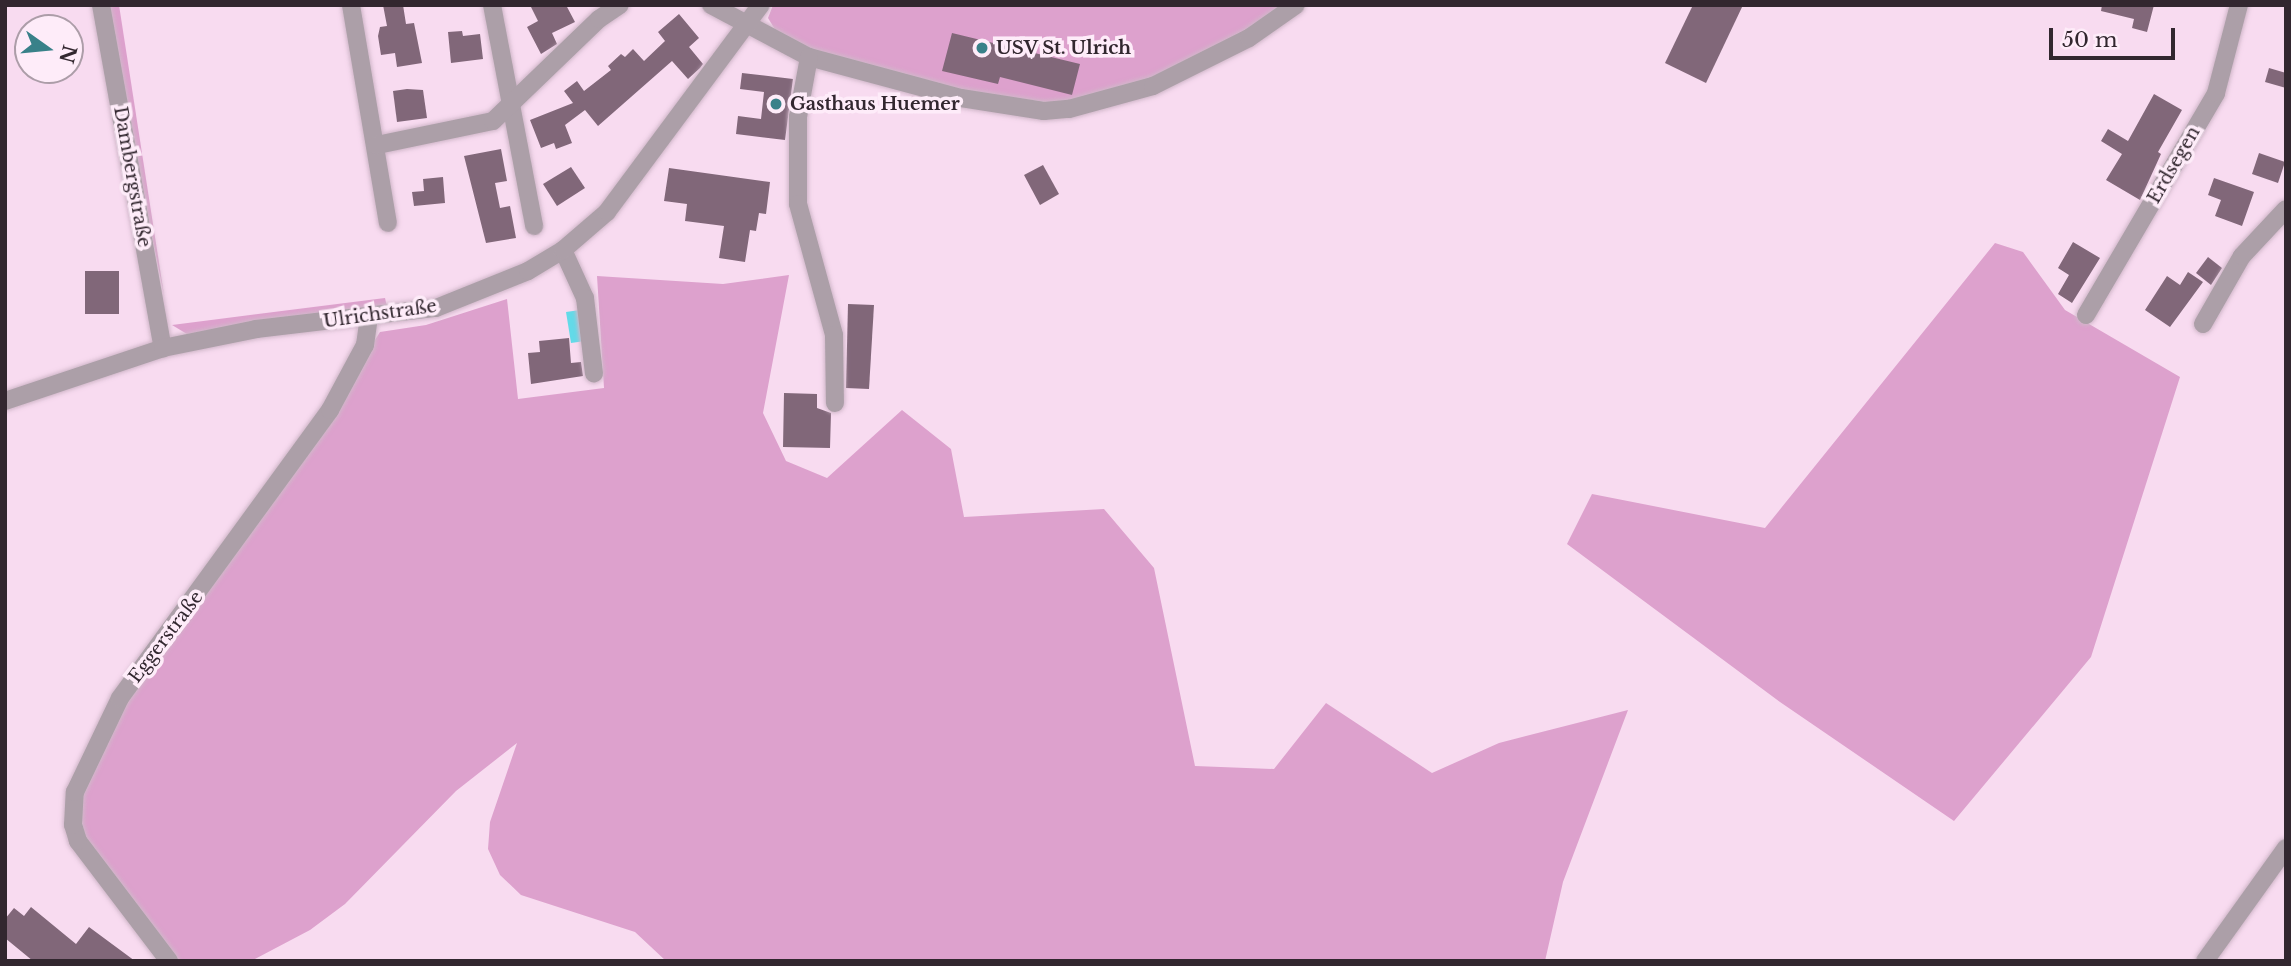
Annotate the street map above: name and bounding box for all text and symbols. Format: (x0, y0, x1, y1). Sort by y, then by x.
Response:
north arrow (14, 14, 84, 84)
scale bar (2053, 14, 2179, 58)
text: 50 m (2062, 27, 2117, 53)
place label: USV St. Ulrich (996, 37, 1132, 59)
marker: USV St. Ulrich (974, 40, 990, 56)
text: N (54, 42, 81, 66)
place label: Gasthaus Huemer (790, 93, 960, 115)
marker: Gasthaus Huemer (768, 96, 784, 112)
street label: Dambergstraße (109, 105, 155, 249)
street label: Erdsegen (2143, 123, 2205, 207)
street label: Ulrichstraße (322, 295, 438, 333)
street label: Eggerstraße (124, 587, 208, 687)

